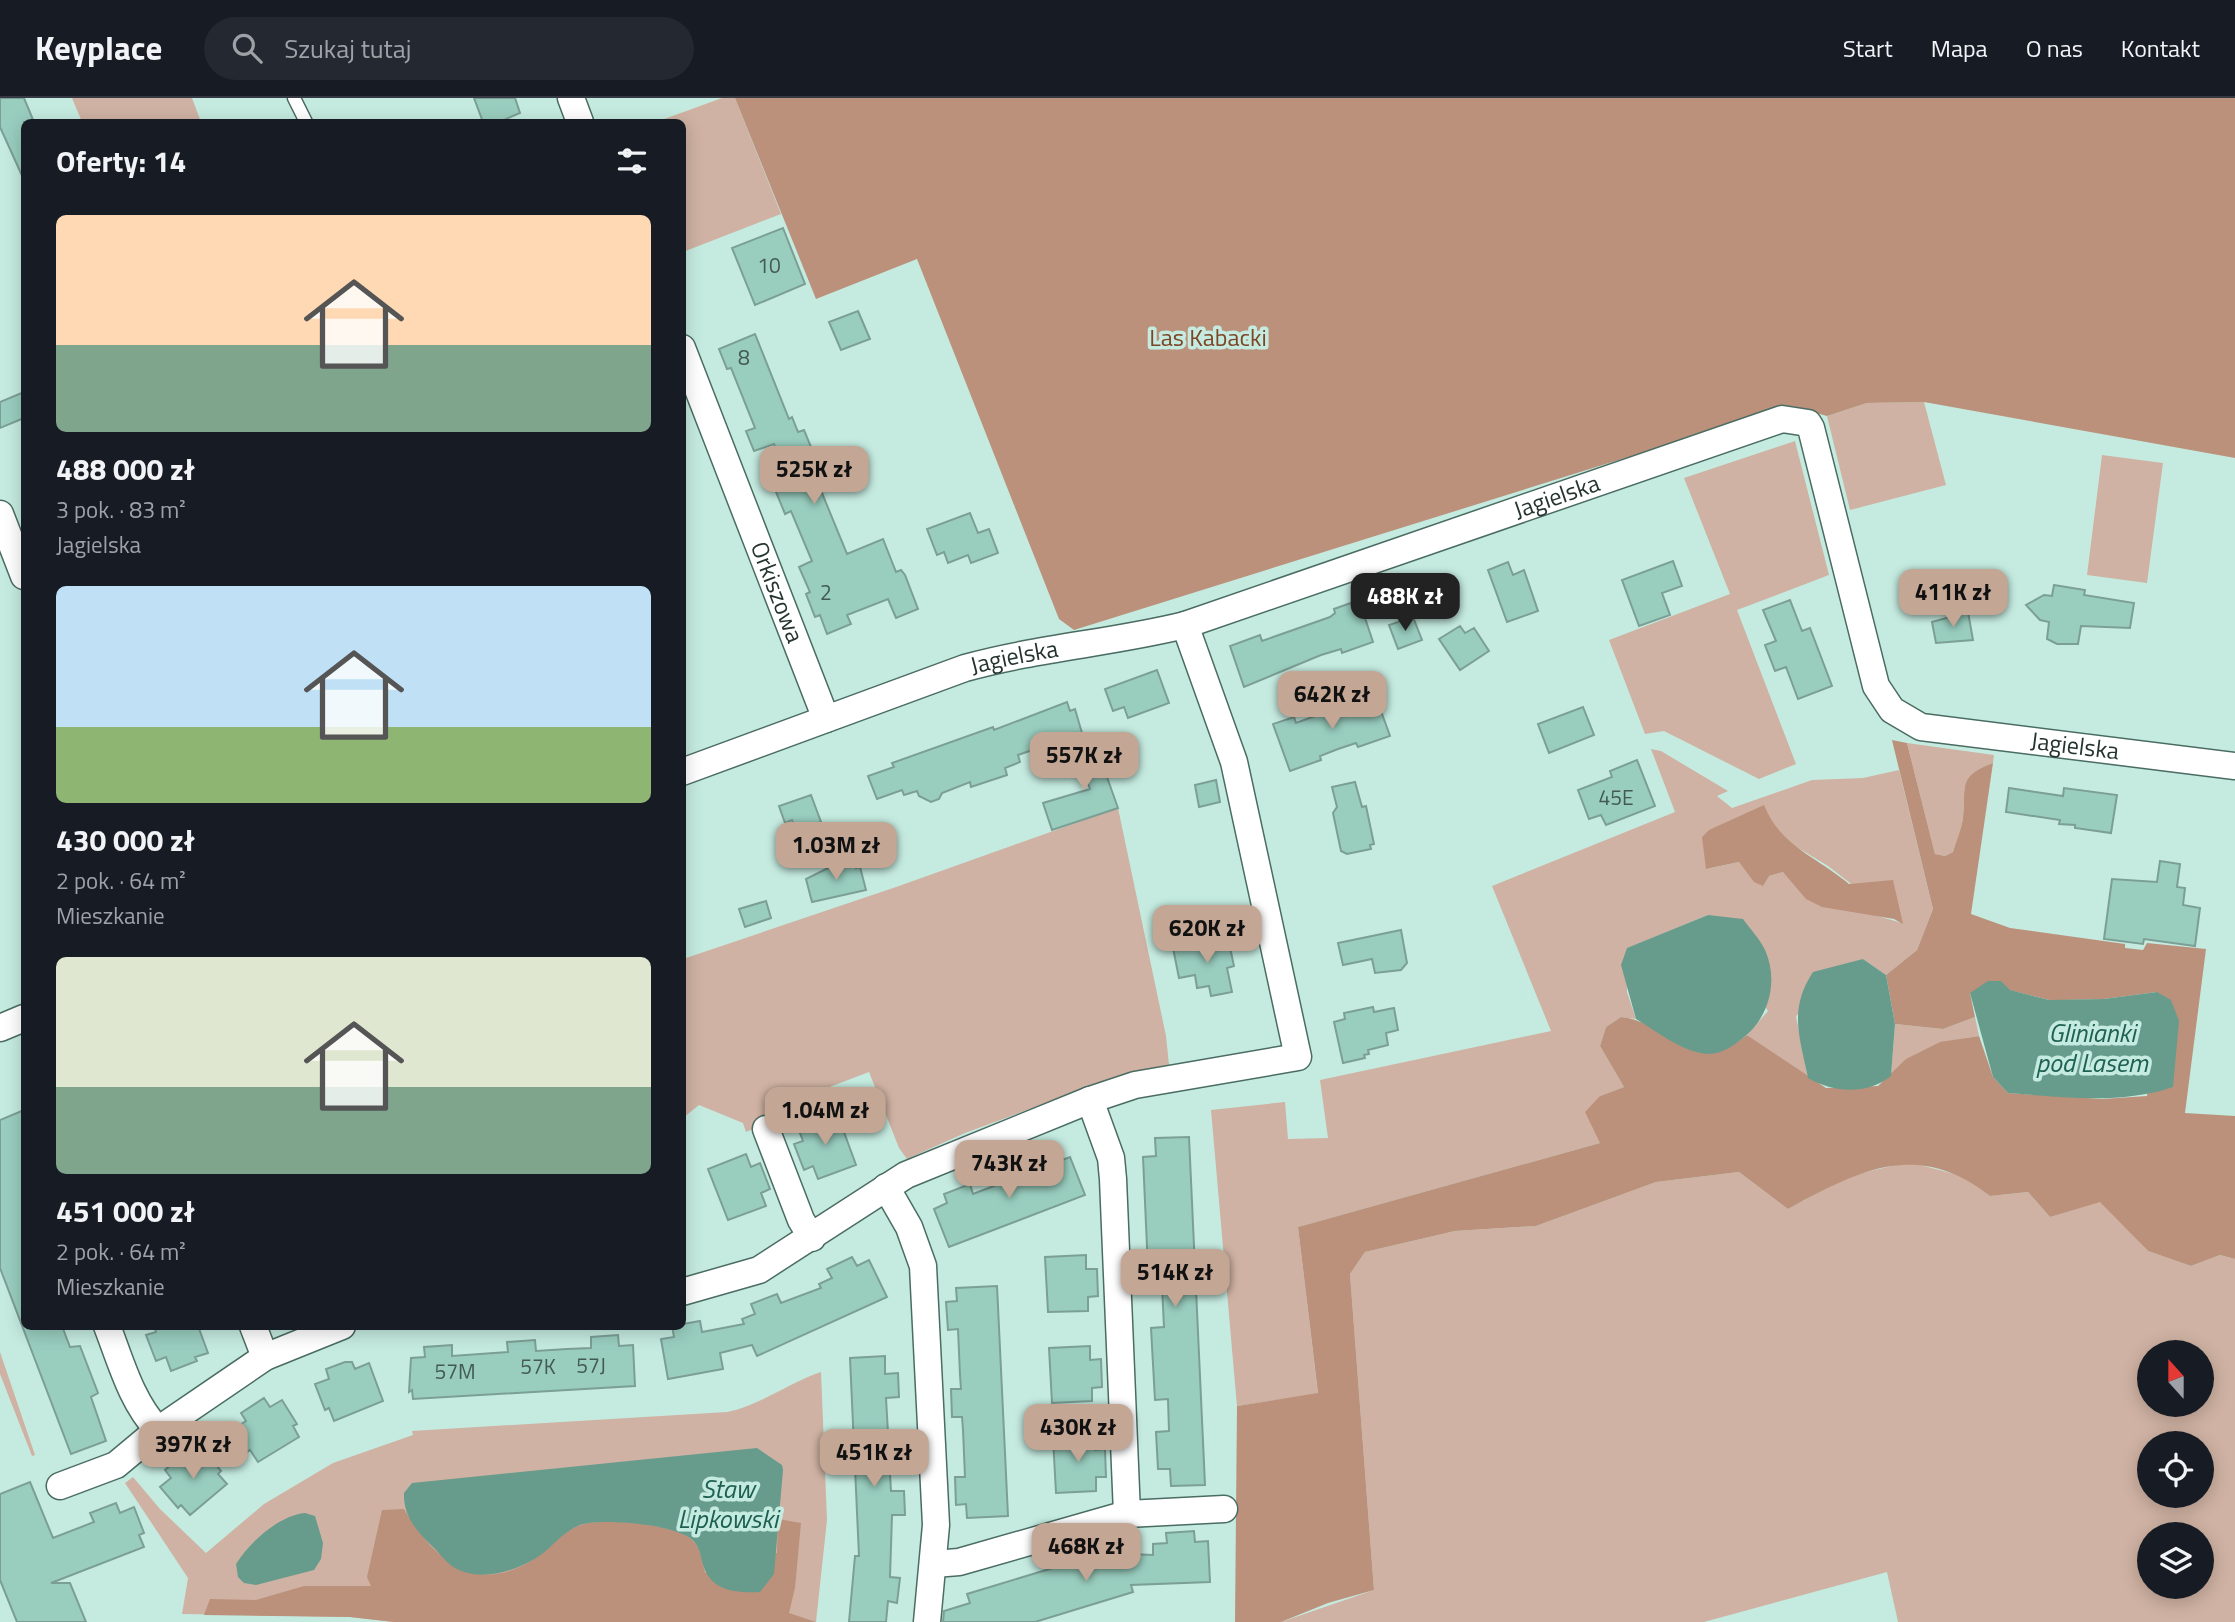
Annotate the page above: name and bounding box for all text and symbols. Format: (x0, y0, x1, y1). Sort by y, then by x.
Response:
search box (204, 17, 694, 80)
text: Keyplace (35, 23, 162, 73)
icon: search (228, 29, 266, 67)
text: Szukaj tutaj (284, 29, 411, 68)
text: Start (1843, 30, 1893, 66)
text: Mapa (1931, 30, 1988, 66)
text: O nas (2026, 30, 2083, 66)
text: Kontakt (2121, 30, 2200, 66)
text: Oferty: 14 (56, 138, 186, 184)
icon: filters (613, 142, 651, 180)
house number: 10 (757, 249, 781, 281)
icon: home (291, 261, 417, 387)
park label: Las Kabacki (1149, 319, 1267, 355)
house number: 8 (738, 341, 750, 373)
text: 488 000 zł (56, 446, 195, 492)
pin: 525K zł (749, 446, 879, 506)
text: 525K zł (776, 451, 852, 486)
street label: Jagielska (1509, 464, 1604, 527)
text: 3 pok. · 83 m² (56, 492, 186, 527)
text: Jagielska (56, 527, 141, 562)
street label: Orkiszowa (742, 536, 814, 648)
pin: 411K zł (1888, 570, 2018, 629)
pin: 488K zł (1340, 574, 1470, 633)
text: 411K zł (1915, 574, 1991, 609)
house number: 2 (820, 576, 832, 608)
text: 488K zł (1367, 578, 1443, 613)
street label: Jagielska (966, 630, 1061, 683)
icon: home (291, 632, 417, 758)
pin: 642K zł (1267, 672, 1397, 731)
text: 642K zł (1294, 676, 1370, 711)
street label: Jagielska (2029, 722, 2121, 768)
pin: 557K zł (1019, 732, 1149, 792)
text: 557K zł (1046, 737, 1122, 772)
house number: 45E (1598, 781, 1634, 813)
text: 430 000 zł (56, 817, 195, 863)
pin: 1.03M zł (764, 822, 908, 882)
text: 1.03M zł (792, 827, 880, 862)
text: 2 pok. · 64 m² (56, 863, 186, 898)
text: Mieszkanie (56, 898, 165, 933)
pin: 620K zł (1142, 906, 1272, 965)
text: 620K zł (1169, 910, 1245, 945)
icon: home (291, 1003, 417, 1129)
water label: Glinianki pod Lasem (2036, 1013, 2149, 1082)
pin: 1.04M zł (753, 1088, 897, 1147)
text: 1.04M zł (781, 1092, 869, 1127)
pin: 743K zł (944, 1140, 1074, 1200)
text: 743K zł (971, 1145, 1047, 1180)
text: 451 000 zł (56, 1188, 195, 1234)
text: 2 pok. · 64 m² (56, 1234, 186, 1269)
pin: 514K zł (1110, 1250, 1240, 1309)
text: 514K zł (1137, 1254, 1213, 1289)
text: Mieszkanie (56, 1269, 165, 1304)
north arrow (2137, 1340, 2214, 1418)
map controls (2137, 1340, 2214, 1599)
house number: 57J (576, 1349, 606, 1381)
house number: 57K (520, 1350, 556, 1382)
house number: 57M (434, 1355, 476, 1387)
pin: 430K zł (1013, 1404, 1143, 1464)
text: 430K zł (1040, 1409, 1116, 1444)
pin: 397K zł (128, 1422, 258, 1481)
text: 397K zł (155, 1426, 231, 1461)
pin: 451K zł (809, 1430, 939, 1489)
button: locate (2137, 1431, 2214, 1508)
text: 451K zł (836, 1434, 912, 1469)
water label: Staw Lipkowski (678, 1469, 781, 1538)
button: layers (2137, 1522, 2214, 1599)
pin: 468K zł (1021, 1524, 1151, 1583)
text: 468K zł (1048, 1528, 1124, 1563)

